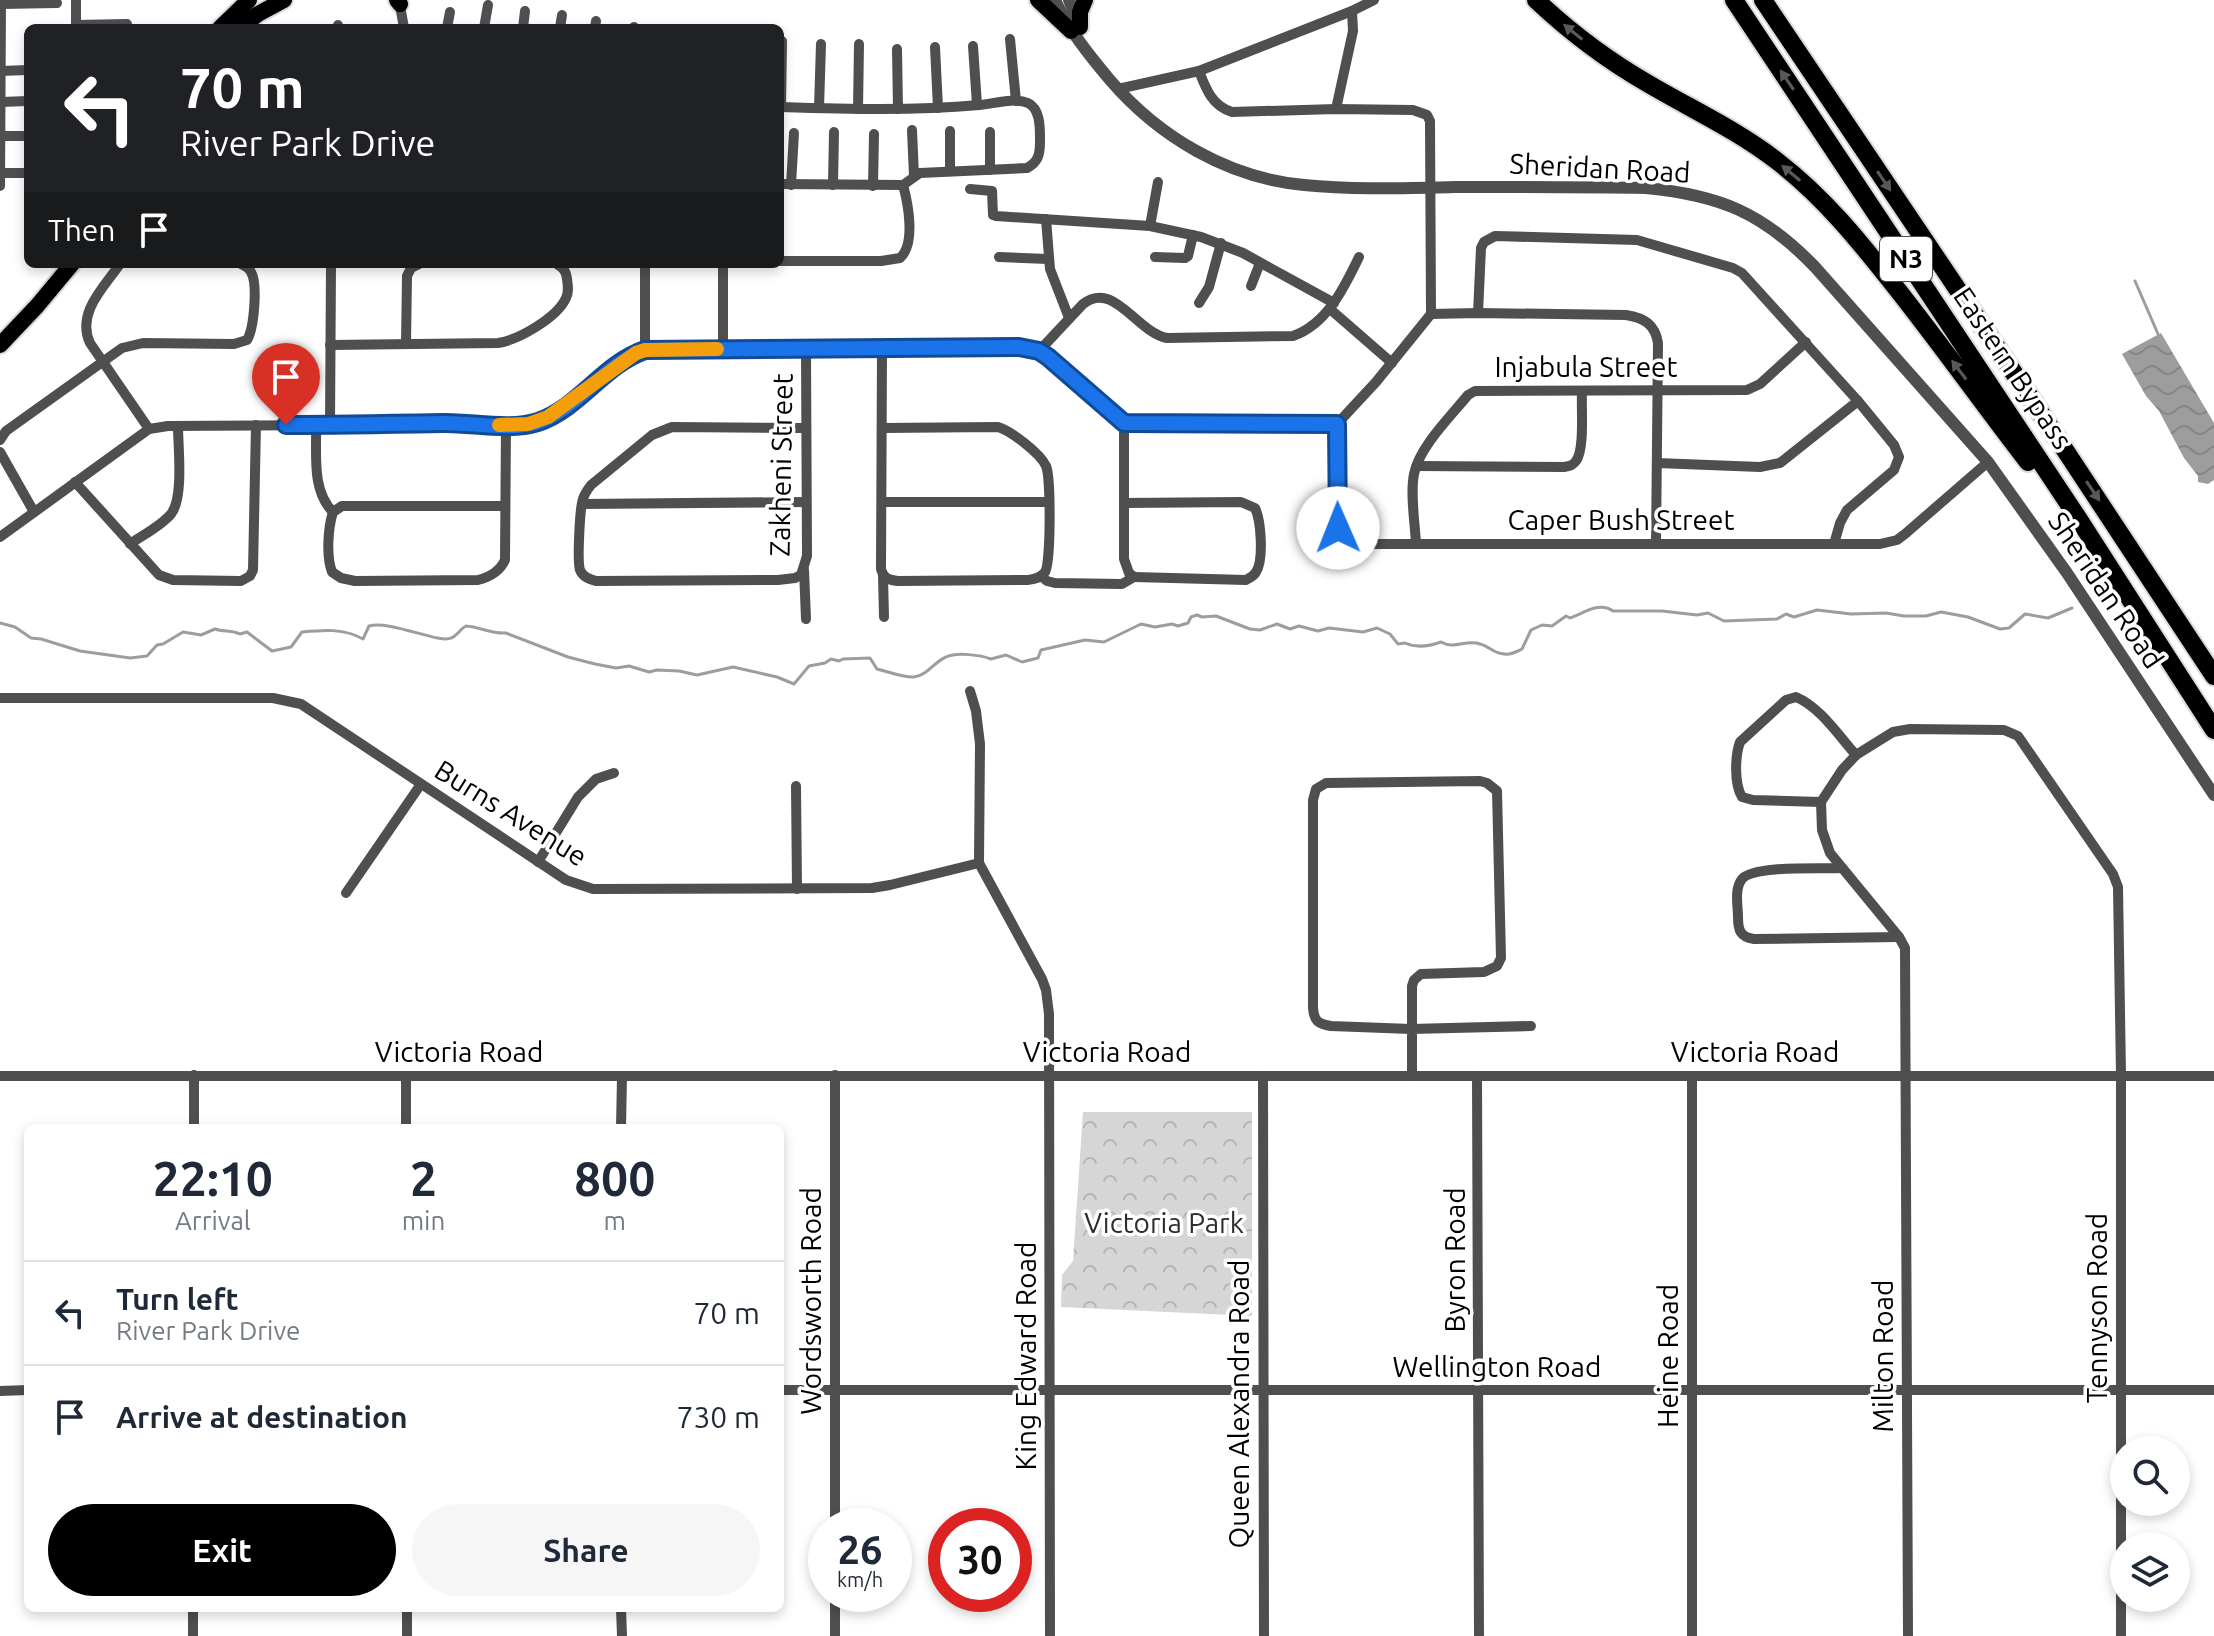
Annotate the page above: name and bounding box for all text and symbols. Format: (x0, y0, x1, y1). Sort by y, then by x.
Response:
one-way arrow (1563, 24, 1583, 41)
icon: left (48, 56, 152, 160)
text: 70 m (180, 56, 305, 119)
one-way arrow (1780, 69, 1795, 90)
text: River Park Drive (180, 122, 435, 163)
street label: Sheridan Road (1509, 147, 1691, 188)
one-way arrow (1781, 165, 1801, 182)
one-way arrow (1876, 170, 1891, 192)
icon: arrive (132, 208, 176, 252)
text: Then (48, 213, 116, 247)
road number: N3 (1880, 237, 1932, 281)
street label: Eastern Bypass (1948, 281, 2079, 454)
pin (252, 343, 320, 425)
street label: Injabula Street (1494, 351, 1678, 382)
icon: arrive (264, 355, 308, 399)
one-way arrow (1952, 360, 1968, 380)
street label: Zakheni Street (763, 373, 798, 557)
one-way arrow (2085, 481, 2100, 502)
position arrow (1296, 486, 1380, 570)
street label: Caper Bush Street (1508, 504, 1734, 535)
street label: Sheridan Road (2043, 506, 2170, 674)
street label: Burns Avenue (430, 754, 593, 872)
street label: Victoria Road (375, 1036, 543, 1067)
street label: Victoria Road (1023, 1036, 1191, 1067)
street label: Victoria Road (1671, 1036, 1839, 1067)
text: 22:10 (153, 1151, 273, 1205)
text: 2 (410, 1151, 437, 1205)
text: 800 (574, 1151, 655, 1205)
street label: Wordsworth Road (795, 1187, 826, 1415)
street label: Byron Road (1439, 1187, 1470, 1333)
text: Arrival (175, 1206, 251, 1235)
text: min (402, 1206, 445, 1235)
text: m (603, 1206, 626, 1235)
park label: Victoria Park (1084, 1207, 1244, 1238)
street label: Tennyson Road (2081, 1213, 2112, 1403)
street label: King Edward Road (1010, 1242, 1041, 1470)
street label: Queen Alexandra Road (1223, 1260, 1254, 1548)
street label: Milton Road (1867, 1280, 1898, 1432)
text: Turn left (116, 1282, 238, 1316)
street label: Heine Road (1652, 1284, 1683, 1428)
icon: left (48, 1291, 92, 1335)
text: 70 m (693, 1296, 760, 1330)
text: River Park Drive (116, 1316, 300, 1345)
street label: Wellington Road (1393, 1351, 1601, 1382)
icon: arrive (48, 1395, 92, 1439)
text: Arrive at destination (116, 1400, 408, 1434)
text: 730 m (676, 1400, 760, 1434)
map controls (2110, 1436, 2190, 1612)
button: search (2110, 1436, 2190, 1516)
button: Exit (48, 1504, 396, 1596)
button: Share (412, 1504, 760, 1596)
speed limit sign: 30 (928, 1508, 1032, 1612)
text: 26 (837, 1527, 883, 1572)
button: layers (2110, 1532, 2190, 1612)
text: km/h (837, 1568, 883, 1591)

